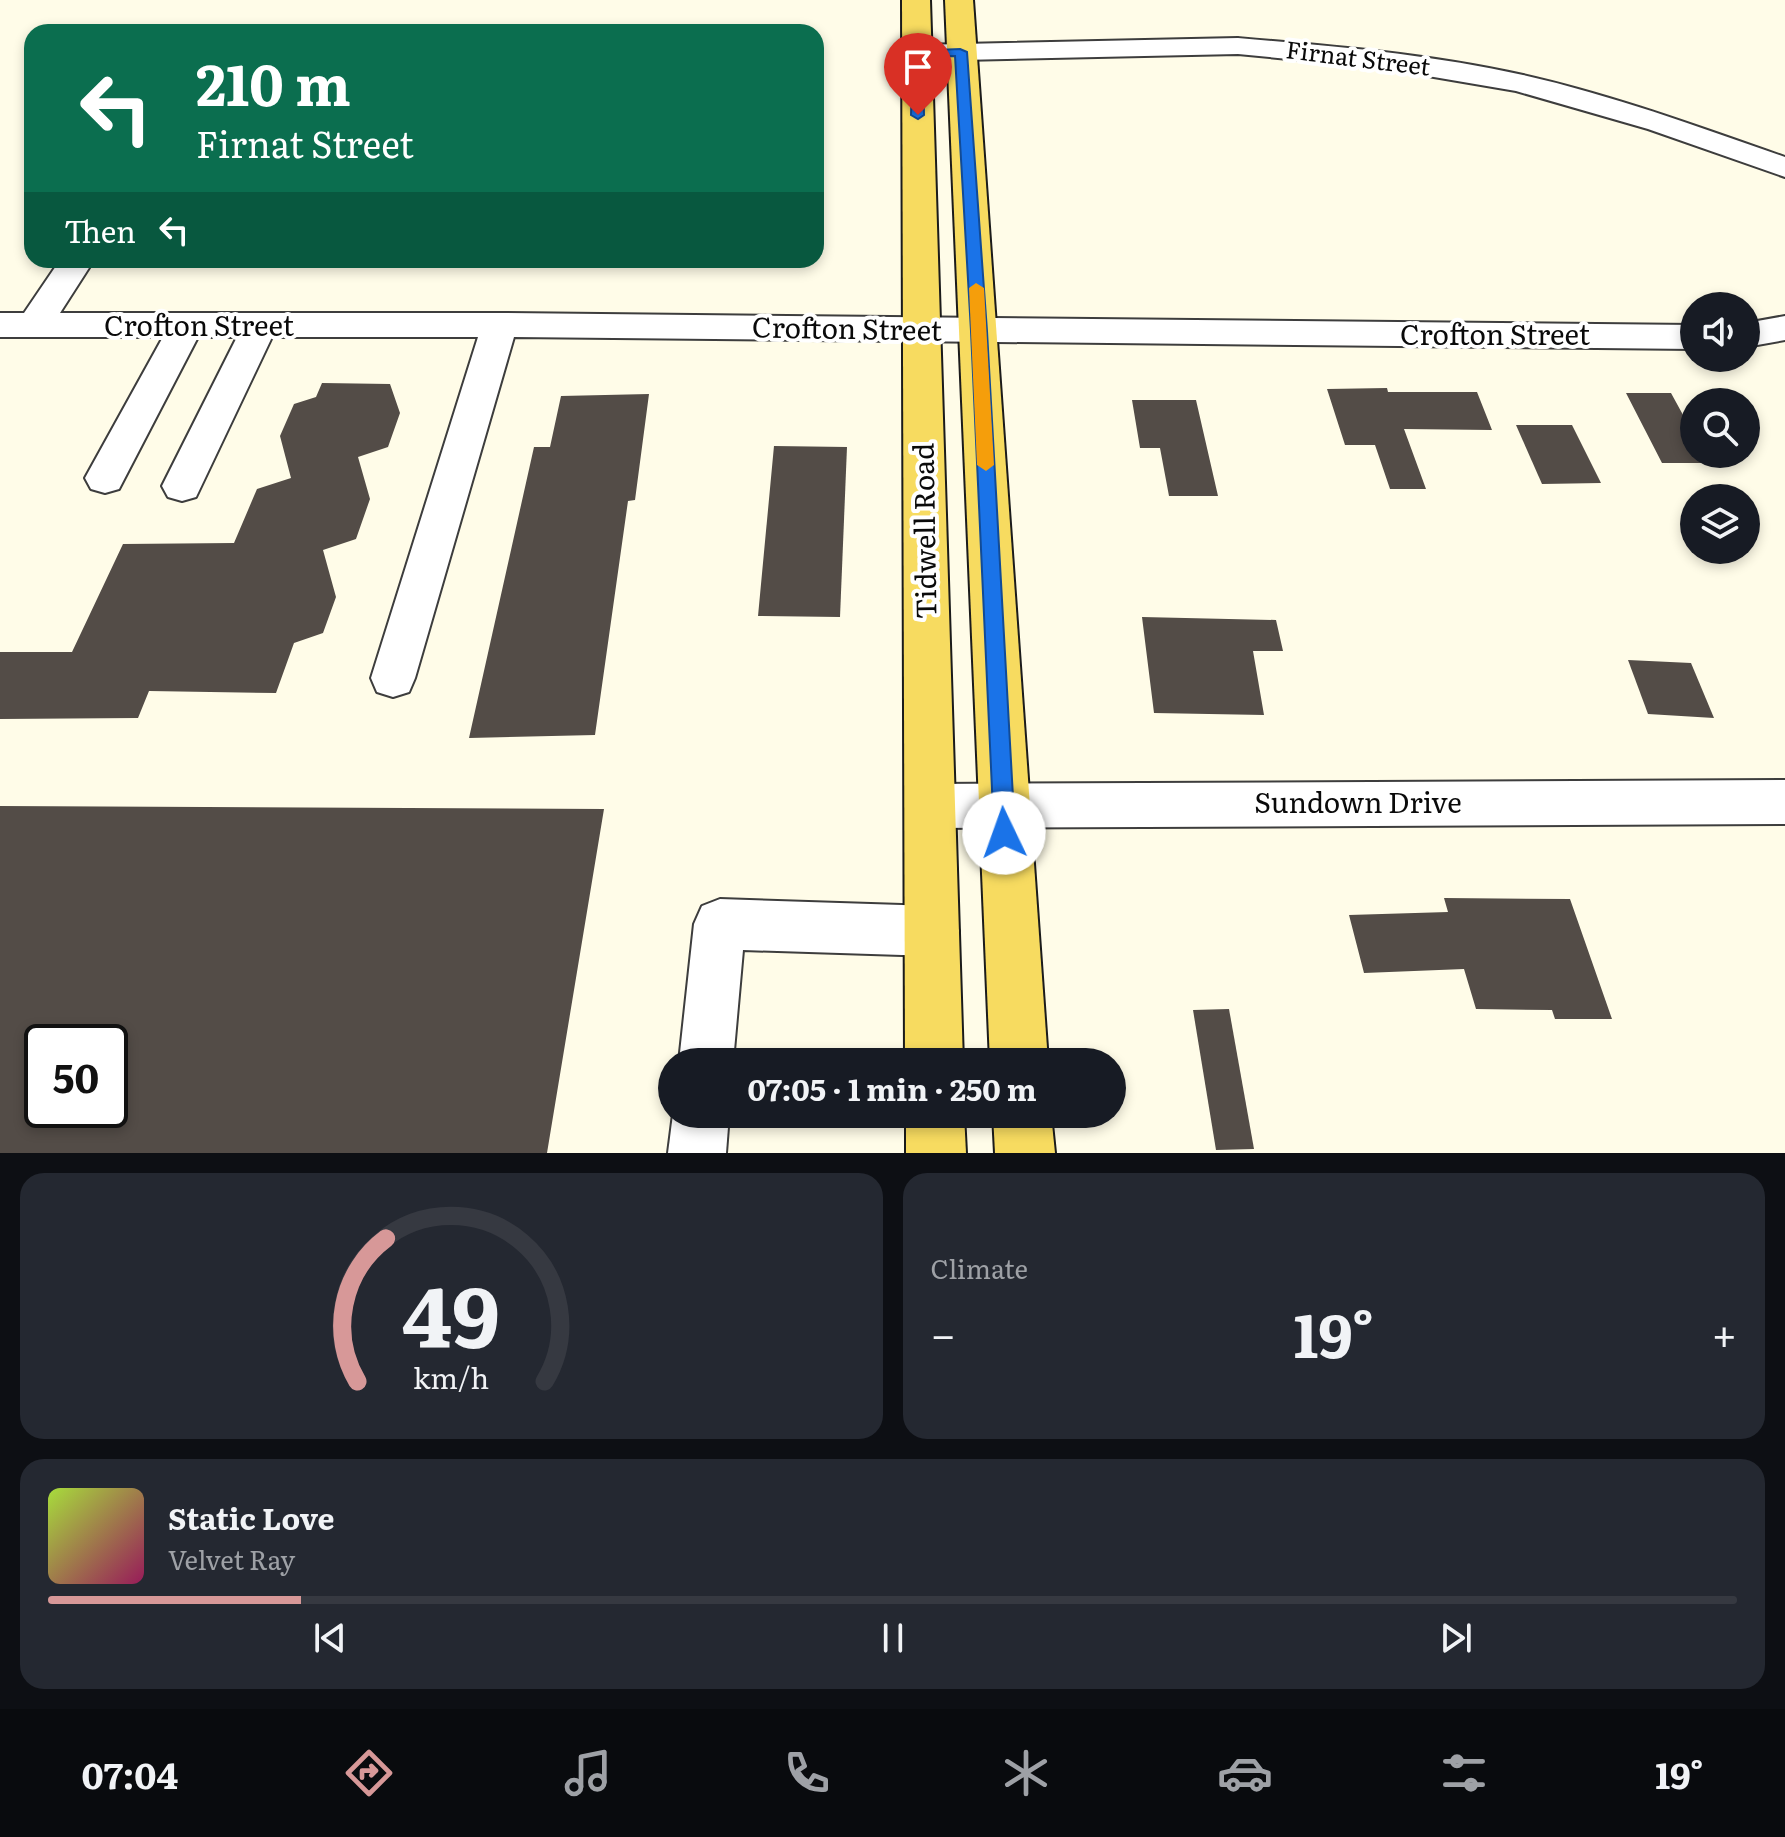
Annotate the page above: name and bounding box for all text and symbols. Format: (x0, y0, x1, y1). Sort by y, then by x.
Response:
street label: Firnat Street (1284, 30, 1433, 83)
pin (884, 33, 952, 115)
text: 210 m (196, 40, 351, 123)
icon: arrive (896, 45, 940, 89)
icon: left (64, 56, 168, 160)
text: Firnat Street (196, 116, 414, 169)
text: Then (64, 208, 136, 252)
icon: left (152, 208, 196, 252)
map controls (1680, 292, 1760, 564)
button: sound (1680, 292, 1760, 372)
street label: Crofton Street (104, 303, 295, 345)
street label: Crofton Street (752, 304, 943, 350)
street label: Crofton Street (1400, 312, 1591, 354)
button: search (1680, 388, 1760, 468)
street label: Tidwell Road (900, 442, 946, 620)
button: layers (1680, 484, 1760, 564)
street label: Sundown Drive (1254, 780, 1462, 822)
position arrow (962, 791, 1046, 875)
speed limit sign: 50 (24, 1024, 128, 1128)
text: 07:05 · 1 min · 250 m (747, 1066, 1037, 1110)
text: Climate (931, 1248, 1028, 1287)
text: 49 (402, 1250, 500, 1374)
text: 19° (1293, 1287, 1374, 1376)
text: − (931, 1299, 956, 1365)
text: + (1711, 1299, 1737, 1365)
text: km/h (413, 1355, 489, 1398)
text: Static Love (168, 1495, 335, 1539)
text: Velvet Ray (168, 1539, 295, 1578)
icon: previous (308, 1616, 352, 1660)
icon: pause (871, 1616, 915, 1660)
icon: next (1434, 1616, 1478, 1660)
icon: directions (341, 1745, 397, 1801)
icon: music (560, 1745, 616, 1801)
icon: phone (779, 1745, 835, 1801)
icon: climate (998, 1745, 1054, 1801)
icon: car (1217, 1745, 1273, 1801)
icon: filters (1436, 1745, 1492, 1801)
text: 07:04 (82, 1747, 178, 1800)
text: 19° (1655, 1747, 1703, 1800)

